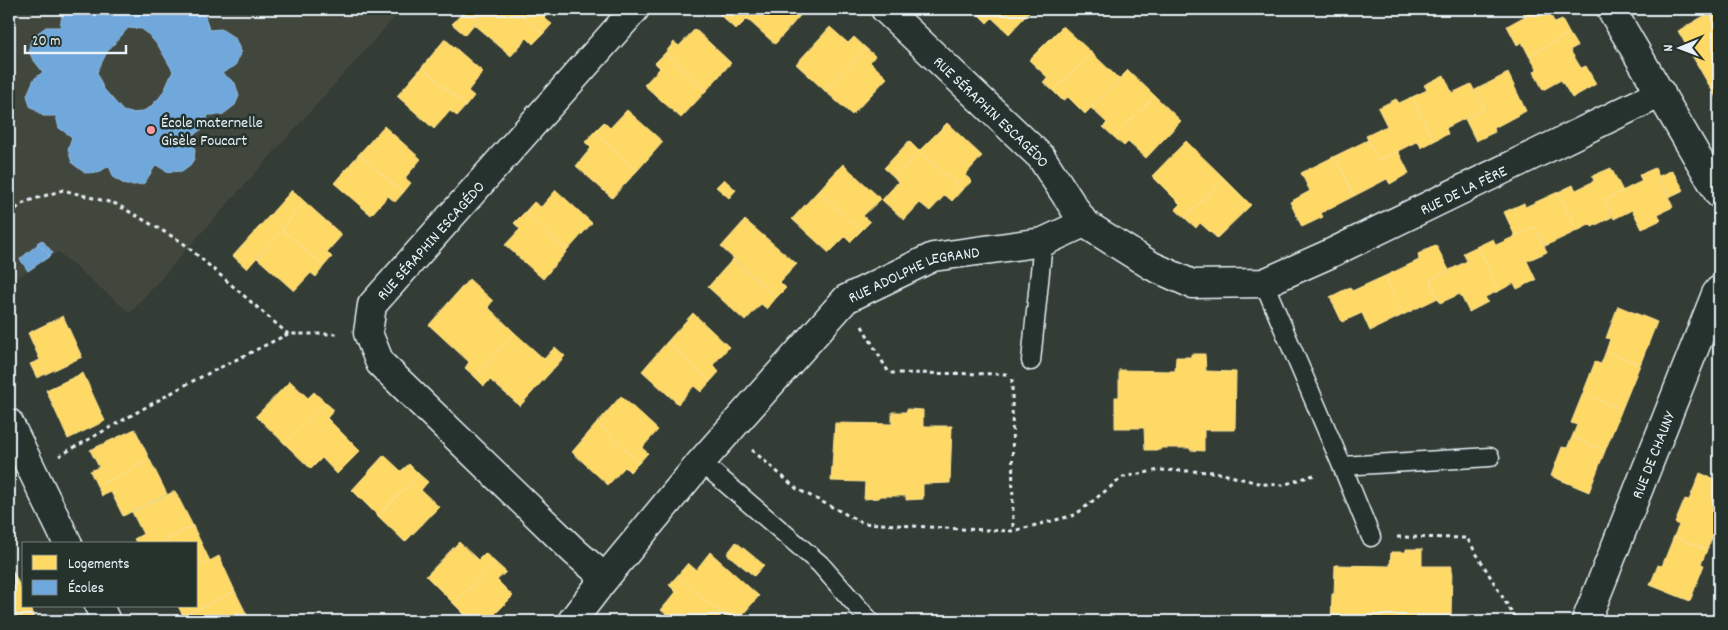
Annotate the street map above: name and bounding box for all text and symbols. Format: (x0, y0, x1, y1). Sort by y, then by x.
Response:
scale bar (25, 22, 126, 54)
north arrow (1656, 22, 1706, 72)
text: 20 m (32, 31, 60, 53)
text: N (1659, 44, 1679, 52)
street label: RUE SÉRAPHIN ESCAGÉDO (927, 52, 1054, 173)
place label: École maternelle Gisèle Foucart (161, 112, 263, 153)
marker: École maternelle Gisèle Foucart (145, 124, 157, 136)
street label: RUE DE LA FÈRE (1417, 160, 1512, 222)
street label: RUE SÉRAPHIN ESCAGÉDO (372, 177, 491, 306)
street label: RUE ADOLPHE LEGRAND (845, 242, 981, 310)
street label: RUE DE CHAUNY (1627, 408, 1683, 503)
legend (22, 542, 198, 608)
text: Logements (68, 554, 130, 576)
text: Écoles (68, 578, 104, 600)

